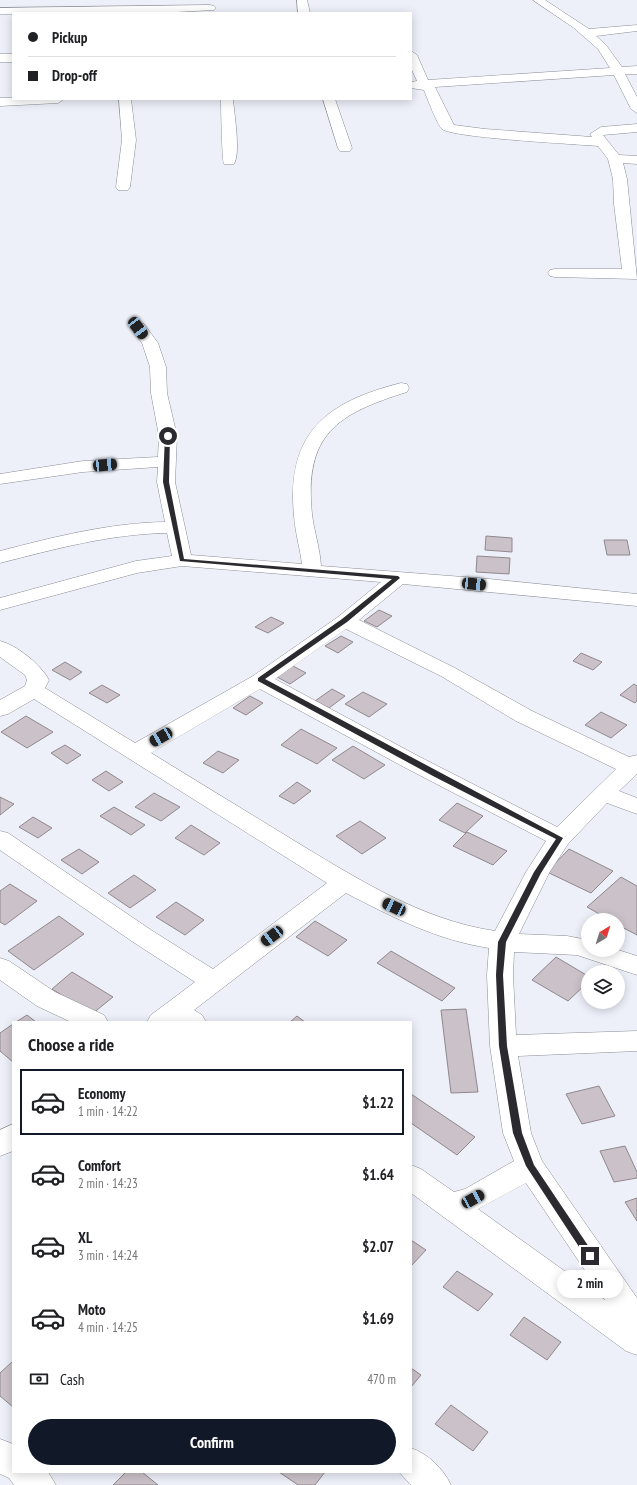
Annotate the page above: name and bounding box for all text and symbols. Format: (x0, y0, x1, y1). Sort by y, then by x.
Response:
text: Pickup (52, 28, 87, 47)
text: Drop-off (52, 66, 97, 85)
car (126, 315, 150, 341)
route start (159, 427, 177, 445)
car (93, 458, 117, 472)
car (462, 577, 486, 591)
car (148, 726, 174, 748)
car (381, 896, 407, 918)
north arrow (581, 913, 625, 957)
map controls (581, 913, 625, 1009)
car (259, 924, 285, 948)
button: layers (581, 965, 625, 1009)
text: Choose a ride (28, 1033, 114, 1056)
icon: car (30, 1084, 66, 1120)
text: Economy (78, 1084, 126, 1103)
text: $1.22 (362, 1093, 394, 1112)
text: 1 min · 14:22 (78, 1103, 138, 1120)
icon: car (30, 1156, 66, 1192)
text: Comfort (78, 1156, 121, 1175)
text: $1.64 (362, 1165, 394, 1184)
text: 2 min · 14:23 (78, 1175, 138, 1192)
car (460, 1188, 486, 1210)
icon: car (30, 1228, 66, 1264)
text: XL (78, 1228, 92, 1247)
text: $2.07 (362, 1237, 394, 1256)
text: 3 min · 14:24 (78, 1247, 138, 1264)
route end (581, 1247, 599, 1265)
callout: 2 min (557, 1270, 623, 1298)
text: 2 min (577, 1275, 603, 1292)
icon: car (30, 1300, 66, 1336)
text: Moto (78, 1300, 106, 1319)
text: $1.69 (362, 1309, 394, 1328)
text: 4 min · 14:25 (78, 1319, 138, 1336)
icon: cash (28, 1368, 50, 1390)
text: Cash (60, 1370, 84, 1389)
text: 470 m (367, 1371, 396, 1388)
button: Confirm (28, 1419, 396, 1465)

